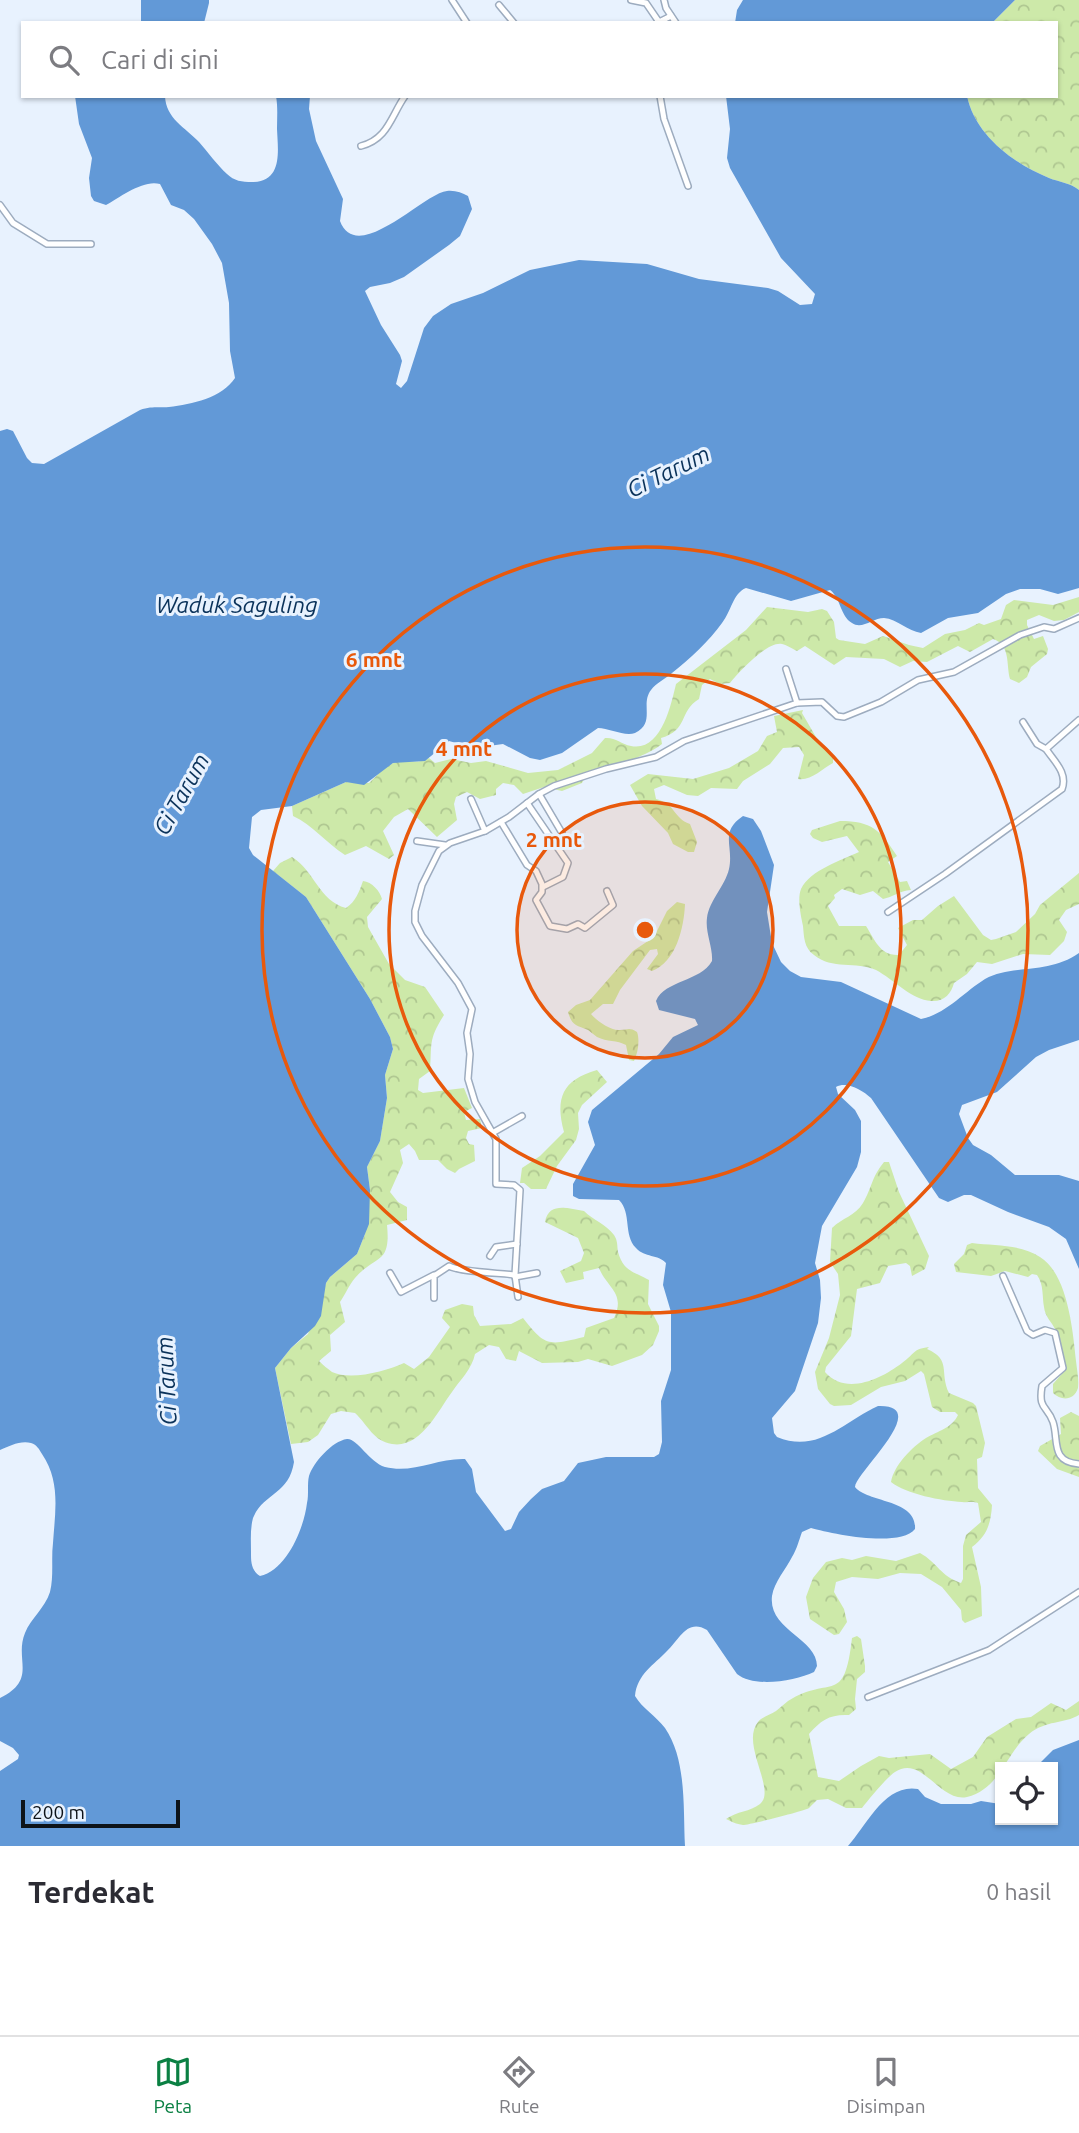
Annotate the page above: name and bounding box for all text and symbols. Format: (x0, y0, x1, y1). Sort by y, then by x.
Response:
search box (21, 21, 1058, 98)
icon: search (45, 41, 83, 79)
text: Cari di sini (101, 45, 219, 74)
water label: Ci Tarum (622, 440, 714, 502)
water label: Waduk Saguling (156, 592, 318, 617)
text: 6 mnt (346, 647, 402, 671)
text: 4 mnt (436, 736, 492, 760)
water label: Ci Tarum (148, 749, 214, 839)
text: 2 mnt (526, 827, 582, 851)
centre of rings (633, 918, 657, 942)
water label: Ci Tarum (151, 1336, 181, 1426)
map controls (995, 1762, 1058, 1825)
button: locate (995, 1762, 1058, 1825)
scale bar (21, 1797, 180, 1829)
text: 200 m (32, 1801, 85, 1823)
text: Terdekat (28, 1875, 154, 1909)
text: 0 hasil (986, 1879, 1051, 1904)
tab: Peta (153, 2053, 192, 2117)
tab: Rute (499, 2053, 540, 2117)
tab: Disimpan (847, 2053, 926, 2117)

